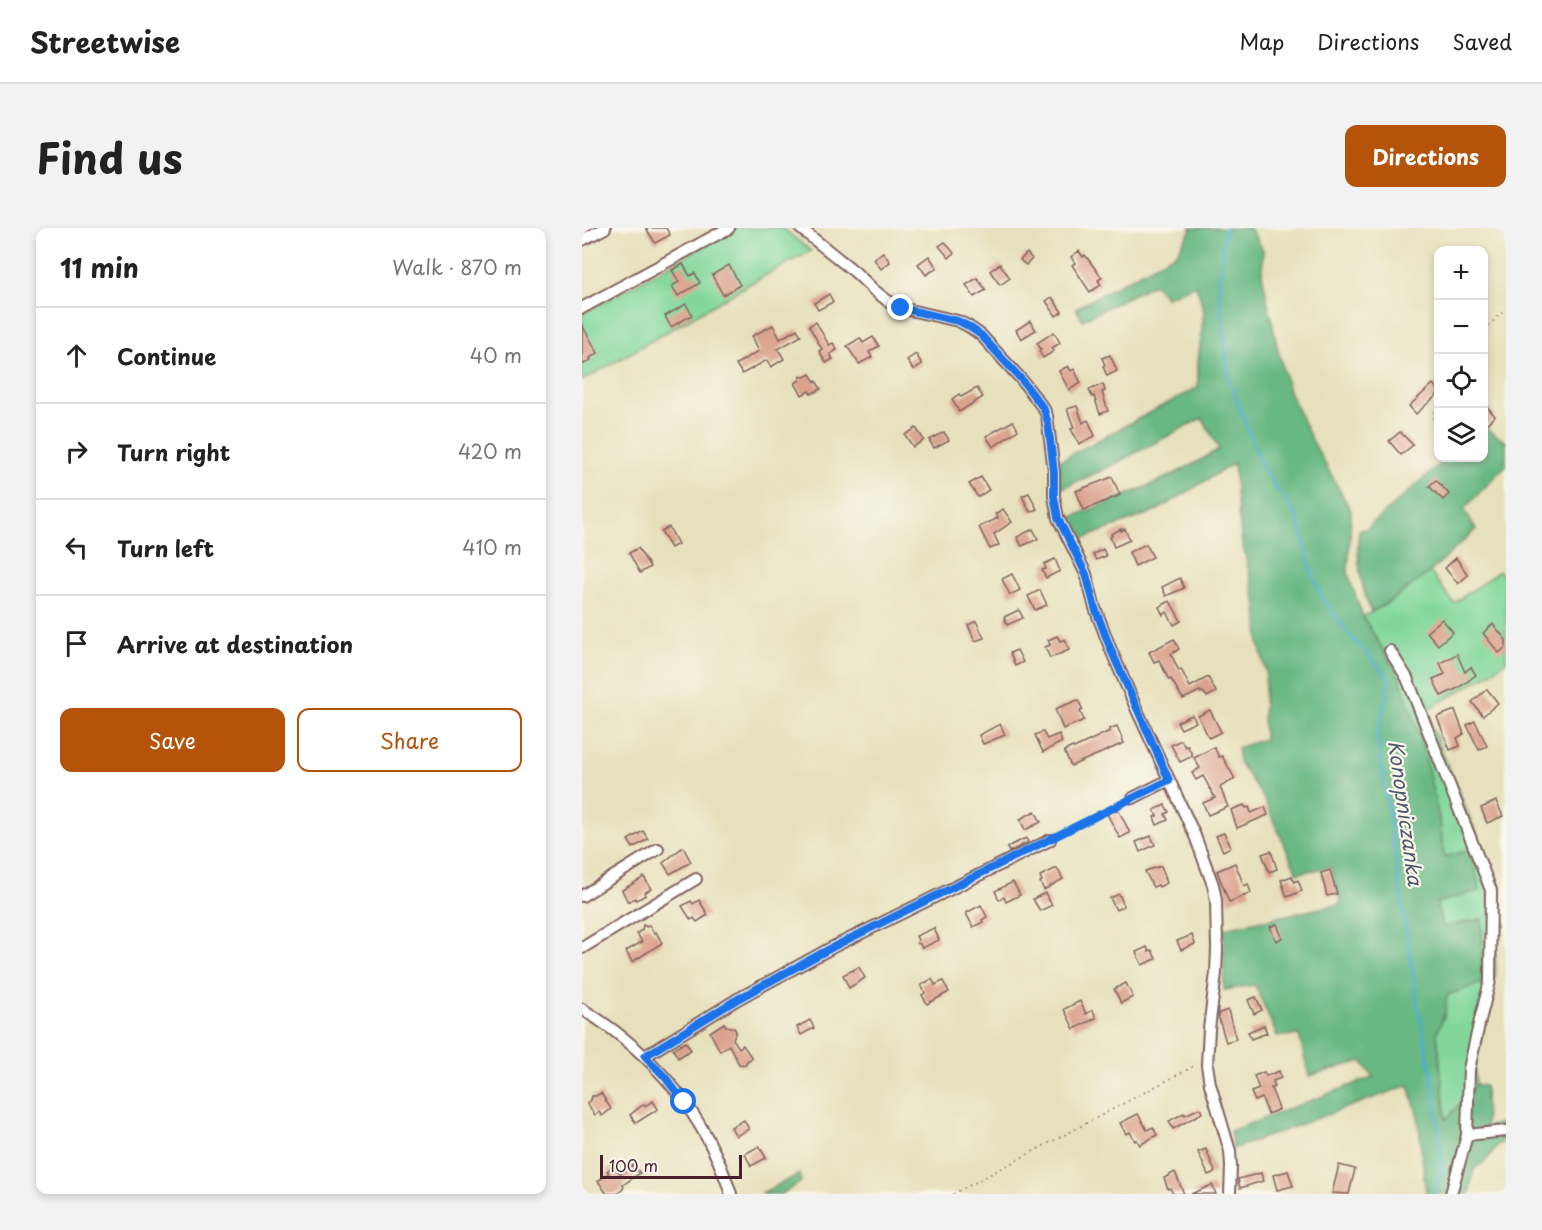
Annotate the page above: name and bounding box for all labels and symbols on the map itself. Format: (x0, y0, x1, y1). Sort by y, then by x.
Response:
route end (887, 294, 913, 320)
water label: Konopniczanka (1381, 738, 1431, 888)
route start (670, 1088, 696, 1114)
scale bar (600, 1152, 742, 1180)

